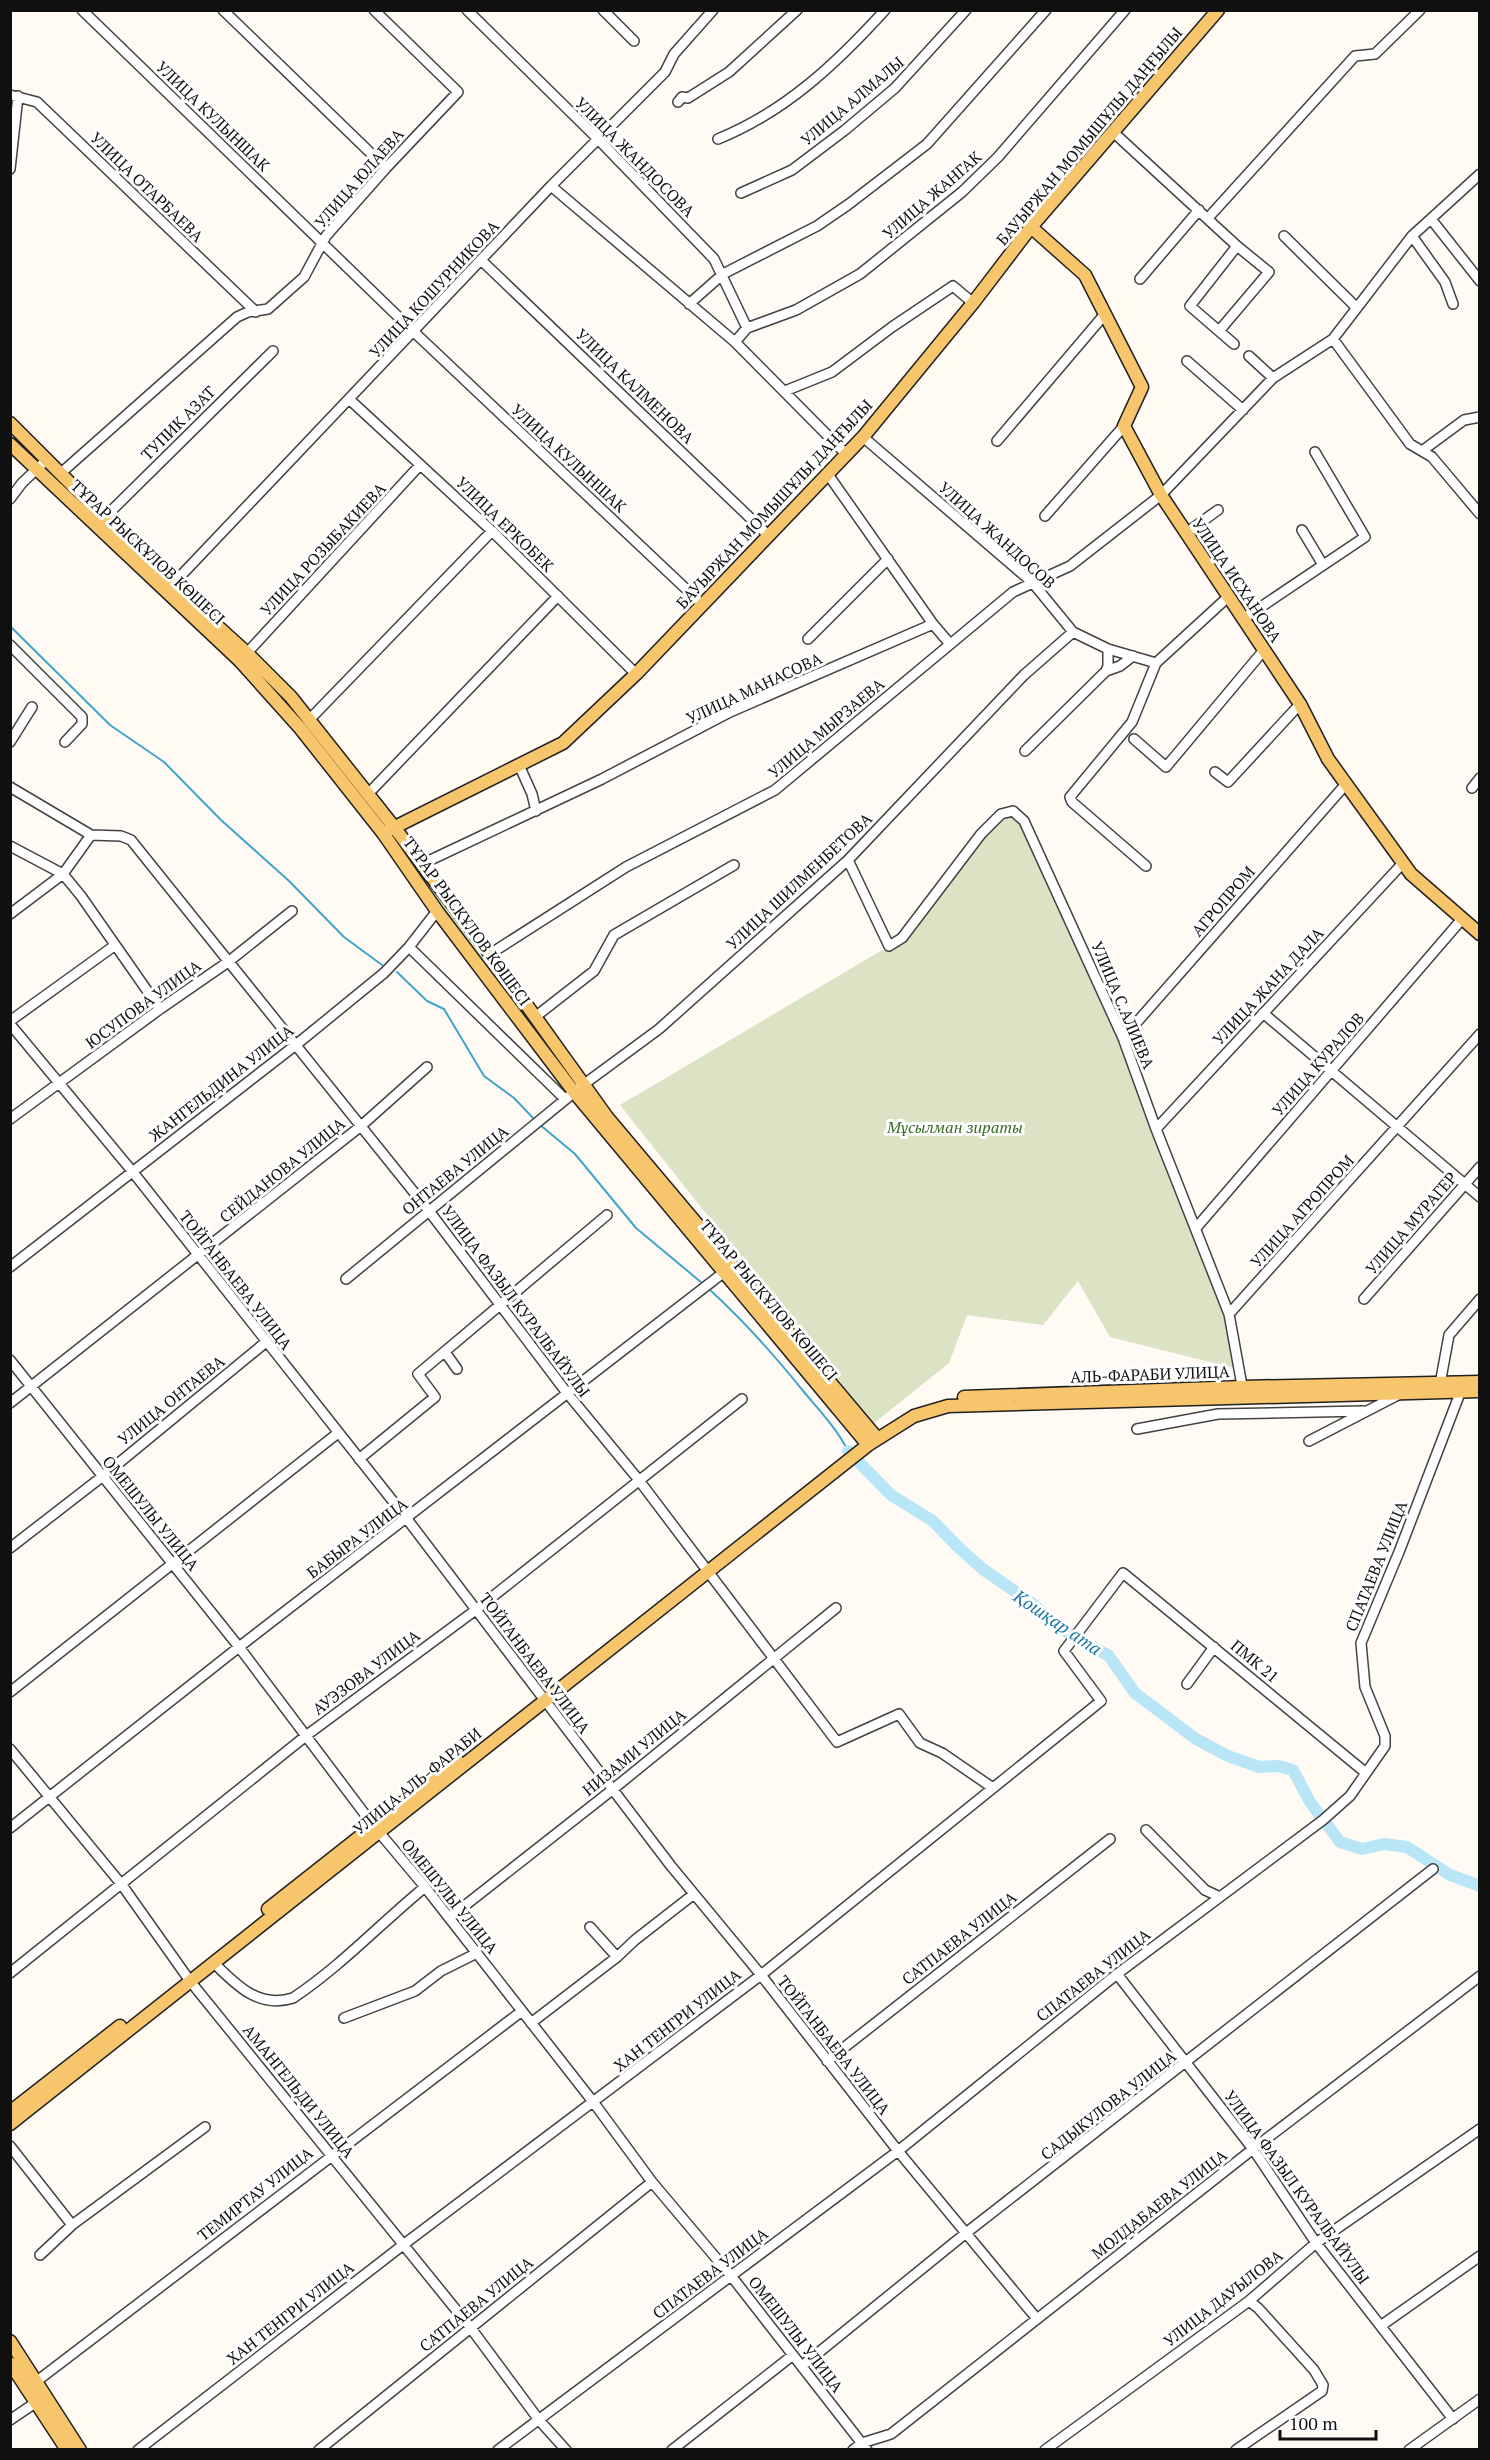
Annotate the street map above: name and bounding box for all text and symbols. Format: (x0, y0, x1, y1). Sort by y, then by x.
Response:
street label: БАУЫРЖАН МОМЫШҰЛЫ ДАҢҒЫЛЫ (991, 22, 1187, 250)
street label: УЛИЦА АЛМАЛЫ (796, 51, 909, 151)
street label: УЛИЦА КУЛЫНШАК (151, 56, 275, 177)
street label: УЛИЦА ЖАНДОСОВА (570, 92, 700, 222)
street label: УЛИЦА ЮЛАЕВА (310, 124, 408, 232)
street label: УЛИЦА ОТАРБАЕВА (86, 127, 209, 247)
street label: УЛИЦА ЖАНГАК (878, 146, 987, 244)
street label: УЛИЦА КОШУРНИКОВА (364, 215, 504, 363)
street label: УЛИЦА КАЛМЕНОВА (571, 323, 699, 449)
street label: ТУПИК АЗАТ (136, 381, 220, 465)
street label: БАУЫРЖАН МОМЫШҰЛЫ ДАҢҒЫЛЫ (671, 394, 877, 613)
street label: УЛИЦА КУЛЫНШАК (507, 399, 632, 518)
street label: УЛИЦА ЕРКОБЕК (451, 472, 559, 577)
street label: ТҰРАР РЫСКҰЛОВ КӨШЕСІ (66, 474, 230, 630)
street label: УЛИЦА ЖАНДОСОВ (934, 477, 1060, 593)
street label: УЛИЦА РОЗЫБАКИЕВА (255, 478, 391, 620)
street label: УЛИЦА ИСХАНОВА (1187, 513, 1287, 647)
street label: УЛИЦА МАНАСОВА (682, 647, 826, 729)
street label: УЛИЦА МЫРЗАЕВА (763, 673, 889, 783)
street label: УЛИЦА ШИЛМЕНБЕТОВА (721, 808, 877, 954)
street label: ТҰРАР РЫСКҰЛОВ КӨШЕСІ (398, 832, 536, 1010)
street label: АГРОПРОМ (1186, 861, 1260, 941)
street label: УЛИЦА ЖАНА ДАЛА (1208, 922, 1328, 1050)
street label: УЛИЦА С.АЛИЕВА (1086, 938, 1160, 1072)
street label: ЮСУПОВА УЛИЦА (81, 954, 205, 1053)
street label: УЛИЦА КУРАЛОВ (1267, 1008, 1369, 1120)
street label: ЖАНГЕЛЬДИНА УЛИЦА (144, 1019, 298, 1147)
street label: СЕЙДАНОВА УЛИЦА (215, 1112, 349, 1228)
park label: Мұсылман зираты (886, 1116, 1023, 1138)
street label: ОНТАЕВА УЛИЦА (397, 1120, 513, 1220)
street label: УЛИЦА АГРОПРОМ (1245, 1150, 1359, 1272)
street label: УЛИЦА МУРАГЕР (1360, 1167, 1462, 1279)
street label: УЛИЦА ФАЗЫЛ КУРАЛБАЙУЛЫ (437, 1201, 596, 1402)
street label: ТОЙГАНБАЕВА УЛИЦА (175, 1206, 297, 1354)
street label: ТҰРАР РЫСКҰЛОВ КӨШЕСІ (695, 1215, 843, 1385)
street label: УЛИЦА ОНТАЕВА (113, 1350, 229, 1450)
street label: АЛЬ-ФАРАБИ УЛИЦА (1070, 1360, 1230, 1388)
street label: ОМЕШУЛЫ УЛИЦА (98, 1451, 204, 1575)
street label: БАБЫРА УЛИЦА (302, 1493, 412, 1583)
street label: СПАТАЕВА УЛИЦА (1340, 1497, 1412, 1635)
water label: Қошқар ата (1008, 1583, 1107, 1660)
street label: ТОЙГАНБАЕВА УЛИЦА (475, 1588, 595, 1738)
street label: АУЭЗОВА УЛИЦА (308, 1624, 424, 1720)
street label: ПМК 21 (1226, 1634, 1284, 1688)
street label: НИЗАМИ УЛИЦА (578, 1703, 690, 1801)
street label: УЛИЦА АЛЬ-ФАРАБИ (348, 1722, 486, 1840)
street label: ОМЕШУЛЫ УЛИЦА (397, 1834, 503, 1958)
street label: САТПАЕВА УЛИЦА (897, 1886, 1021, 1990)
street label: СПАТАЕВА УЛИЦА (1031, 1923, 1155, 2027)
street label: ХАН ТЕНГРИ УЛИЦА (609, 1963, 745, 2077)
street label: ТОЙГАНБАЕВА УЛИЦА (773, 1971, 895, 2119)
street label: АМАНГЕЛЬДИ УЛИЦА (238, 2020, 360, 2162)
street label: САДЫКУЛОВА УЛИЦА (1036, 2045, 1180, 2165)
street label: УЛИЦА ФАЗЫЛ КУРАЛБАЙУЛЫ (1219, 2086, 1375, 2289)
street label: ТЕМИРТАУ УЛИЦА (193, 2142, 317, 2246)
street label: МОЛДАБАЕВА УЛИЦА (1087, 2144, 1231, 2264)
street label: СПАТАЕВА УЛИЦА (648, 2222, 772, 2324)
street label: УЛИЦА ДАУЫЛОВА (1159, 2244, 1287, 2352)
street label: САТПАЕВА УЛИЦА (415, 2251, 537, 2357)
street label: ХАН ТЕНГРИ УЛИЦА (222, 2256, 358, 2370)
street label: ОМЕШУЛЫ УЛИЦА (744, 2271, 849, 2397)
scale bar (1280, 2403, 1376, 2441)
text: 100 m (1289, 2411, 1338, 2435)

